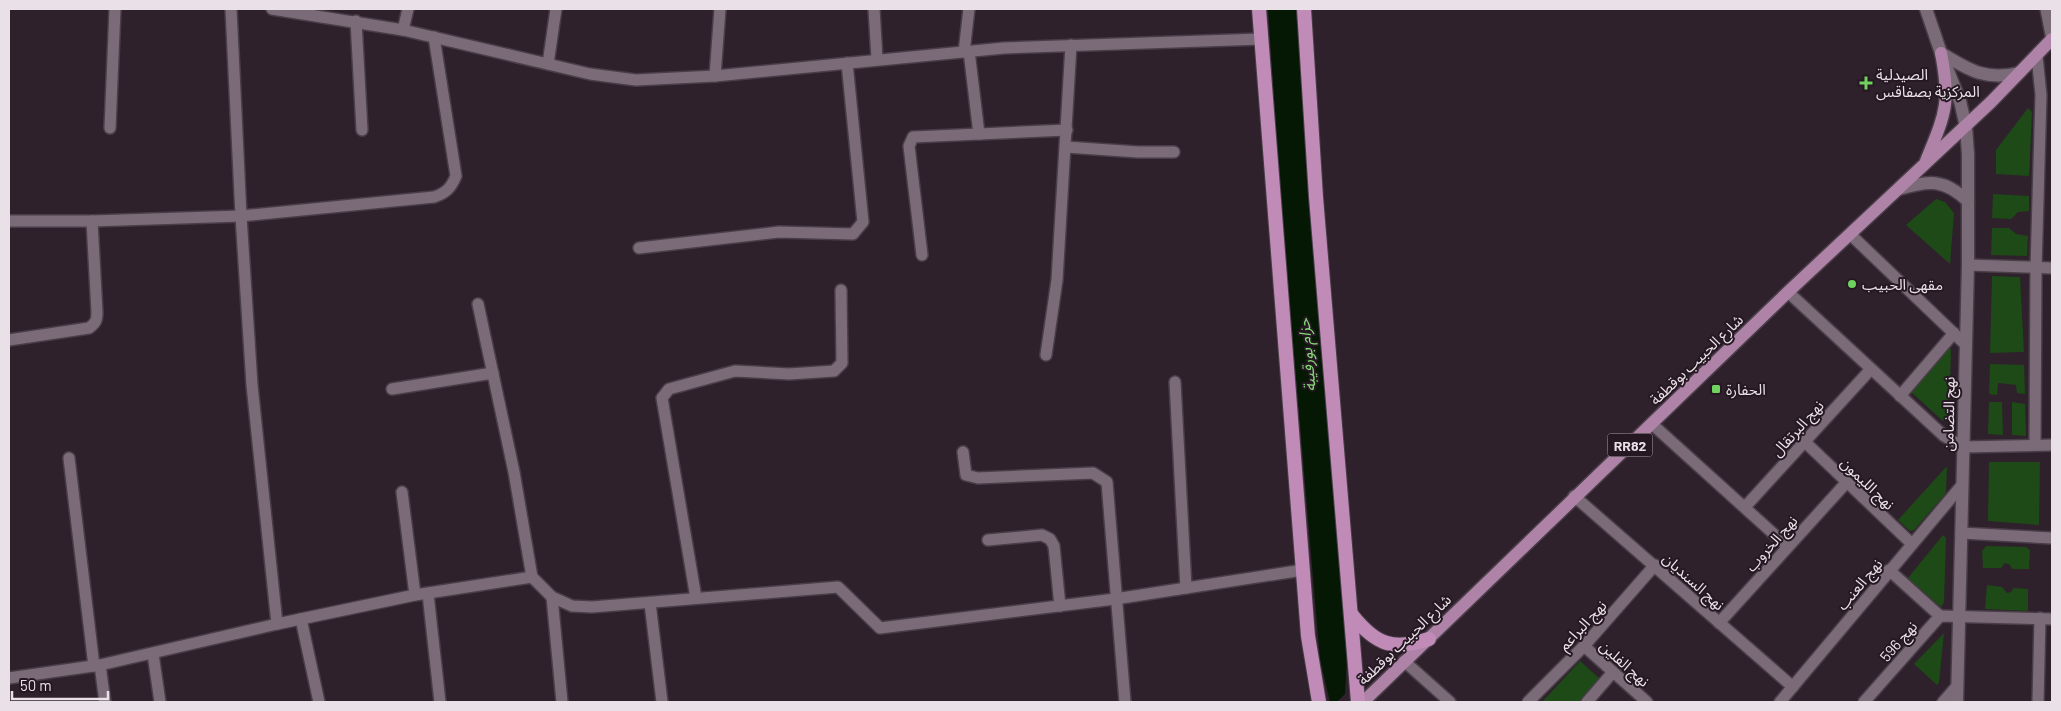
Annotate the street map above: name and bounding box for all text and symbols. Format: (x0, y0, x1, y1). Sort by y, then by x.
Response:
place label: الصيدلية المركزية بصفاقس (1876, 65, 1980, 101)
marker: الصيدلية المركزية بصفاقس (1860, 77, 1872, 89)
place label: مقهى الحبيب (1862, 275, 1943, 294)
marker: مقهى الحبيب (1846, 278, 1858, 290)
street label: شارع الحبيب بوقطفة (1646, 310, 1749, 411)
water label: حزام بورقيبة (1293, 317, 1323, 393)
street label: نهج التضامن (1938, 376, 1962, 452)
place label: الحفارة (1726, 380, 1766, 399)
marker: الحفارة (1710, 383, 1722, 395)
street label: نهج البرتقال (1767, 396, 1830, 462)
road number: RR82 (1608, 434, 1652, 456)
street label: نهج الليمون (1835, 453, 1899, 516)
street label: نهج الخروب (1741, 511, 1804, 577)
street label: نهج السنديان (1657, 549, 1729, 616)
street label: نهج العنب (1832, 555, 1889, 616)
street label: شارع الحبيب بوقطفة (1354, 590, 1457, 691)
street label: نهج البراعم (1554, 596, 1613, 657)
street label: نهج 596 (1876, 617, 1923, 668)
street label: نهج الفلين (1594, 636, 1653, 693)
scale bar (12, 668, 109, 700)
text: 50 m (20, 676, 52, 694)

